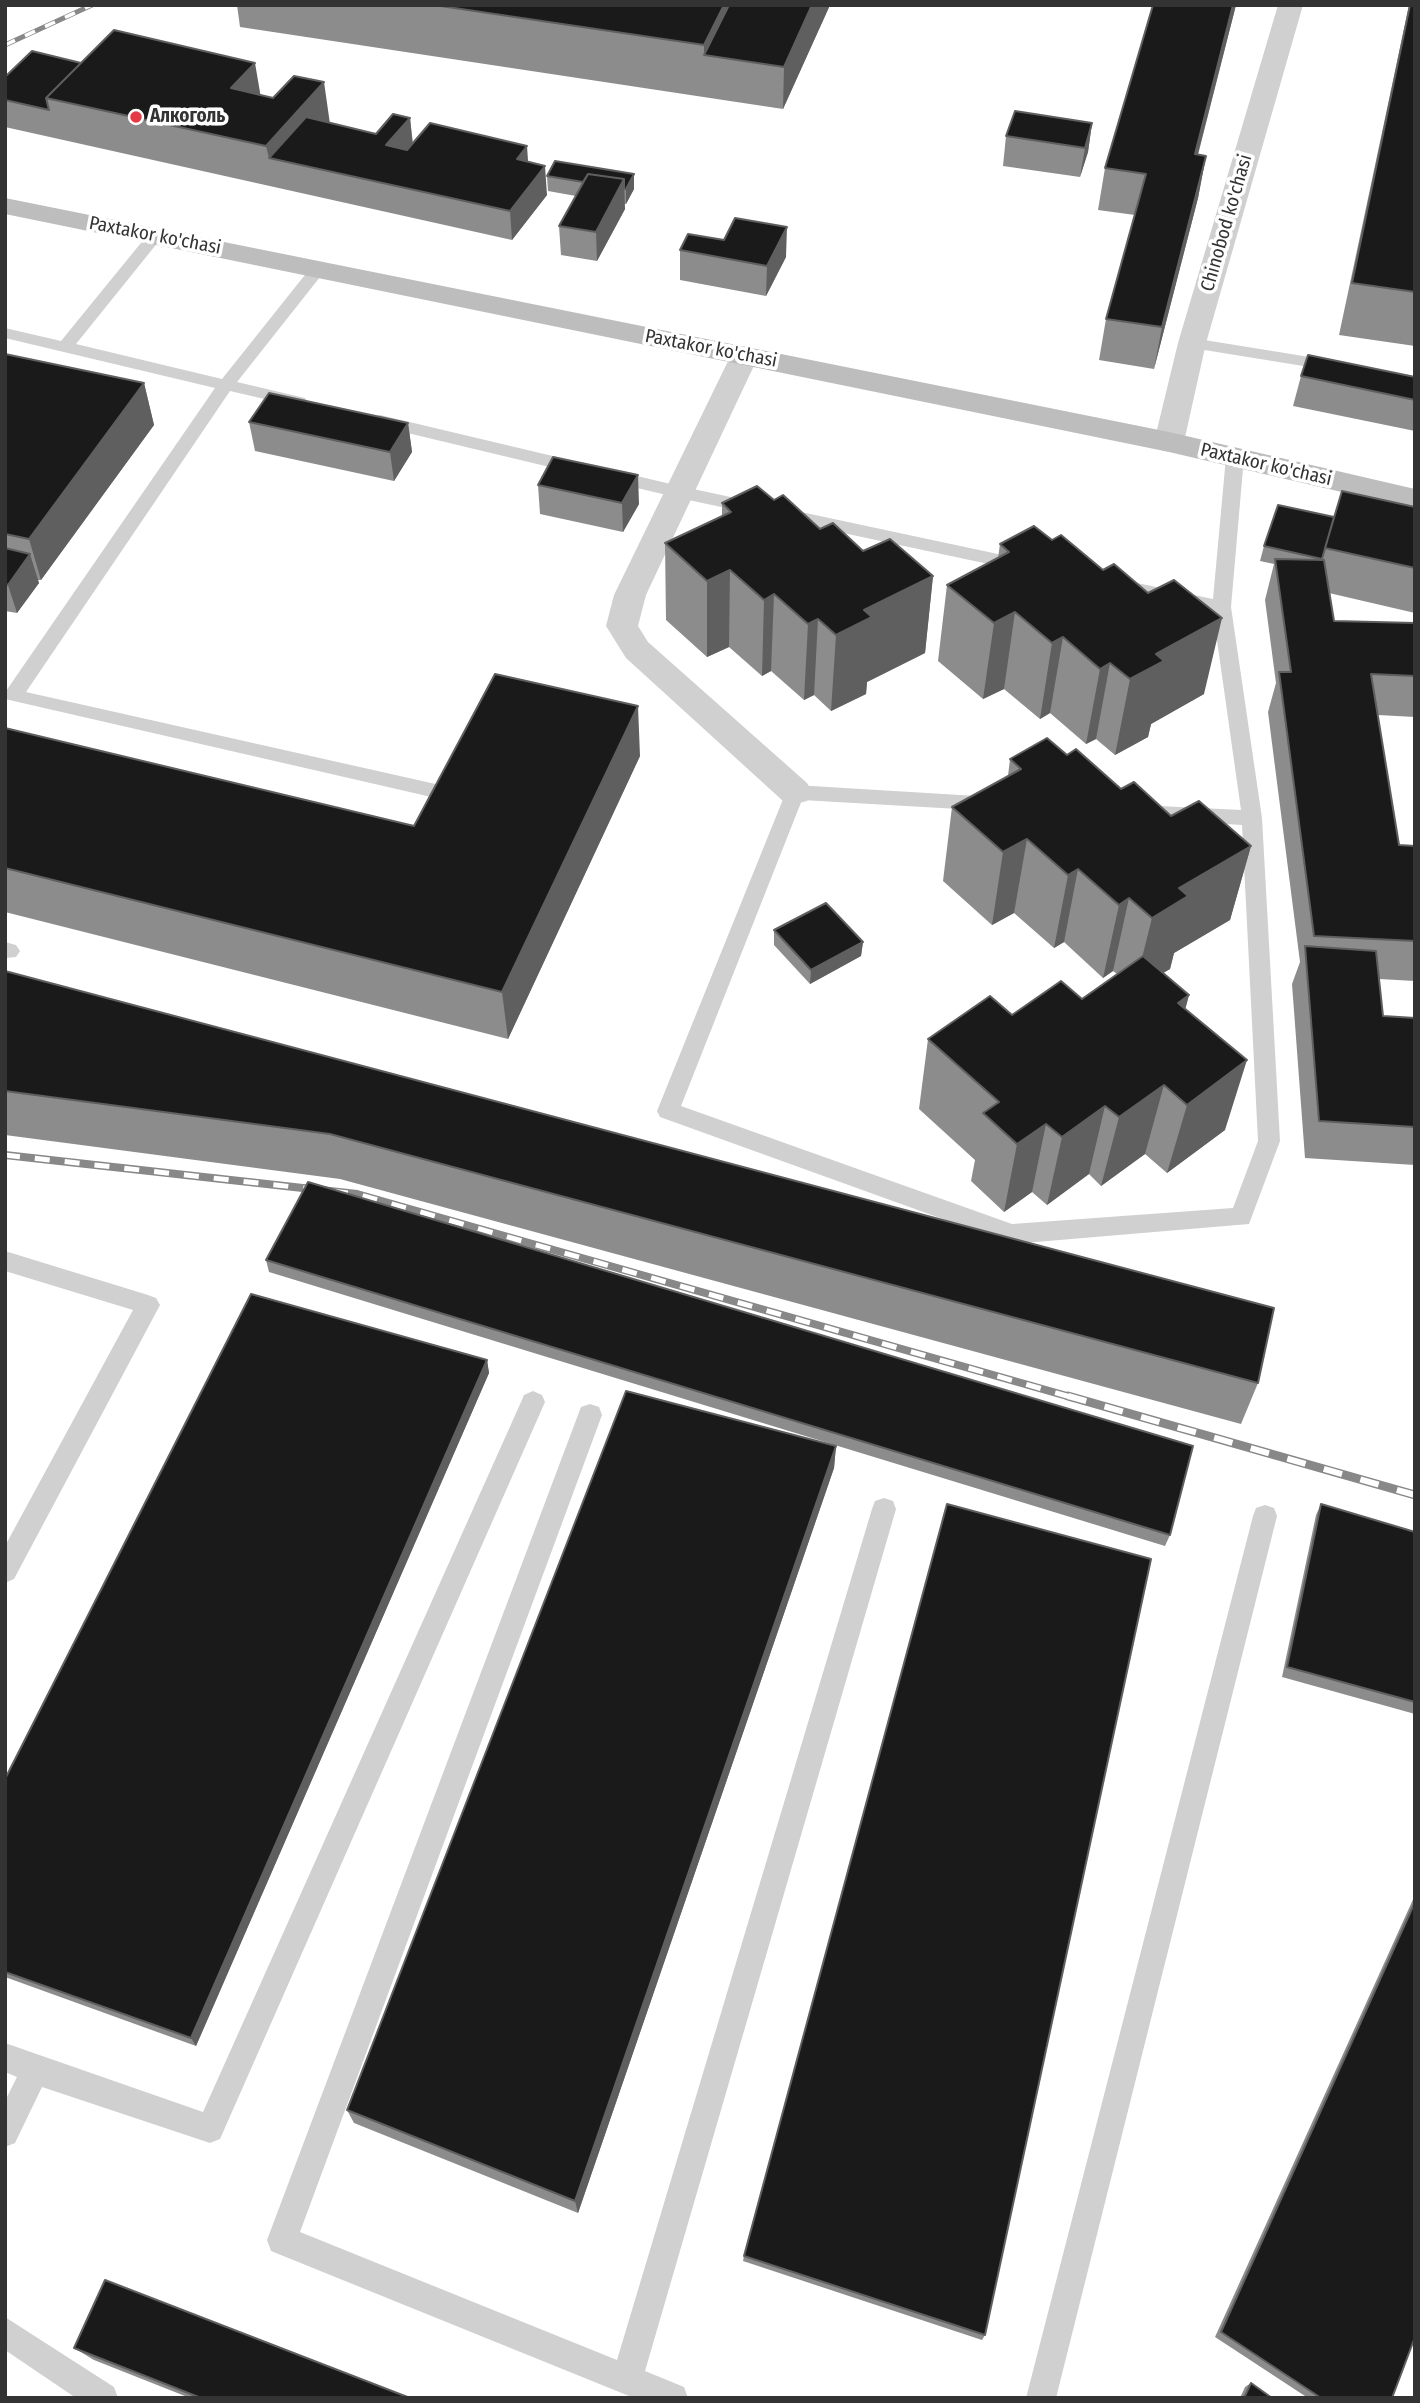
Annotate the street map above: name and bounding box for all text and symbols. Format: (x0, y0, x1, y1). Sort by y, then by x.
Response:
place label: Алкоголь (150, 106, 225, 128)
marker: Алкоголь (128, 109, 144, 125)
street label: Chinobod ko'chasi (1197, 152, 1257, 294)
street label: Paxtakor ko'chasi (87, 212, 223, 260)
street label: Paxtakor ko'chasi (643, 325, 779, 373)
street label: Paxtakor ko'chasi (1198, 439, 1334, 491)

